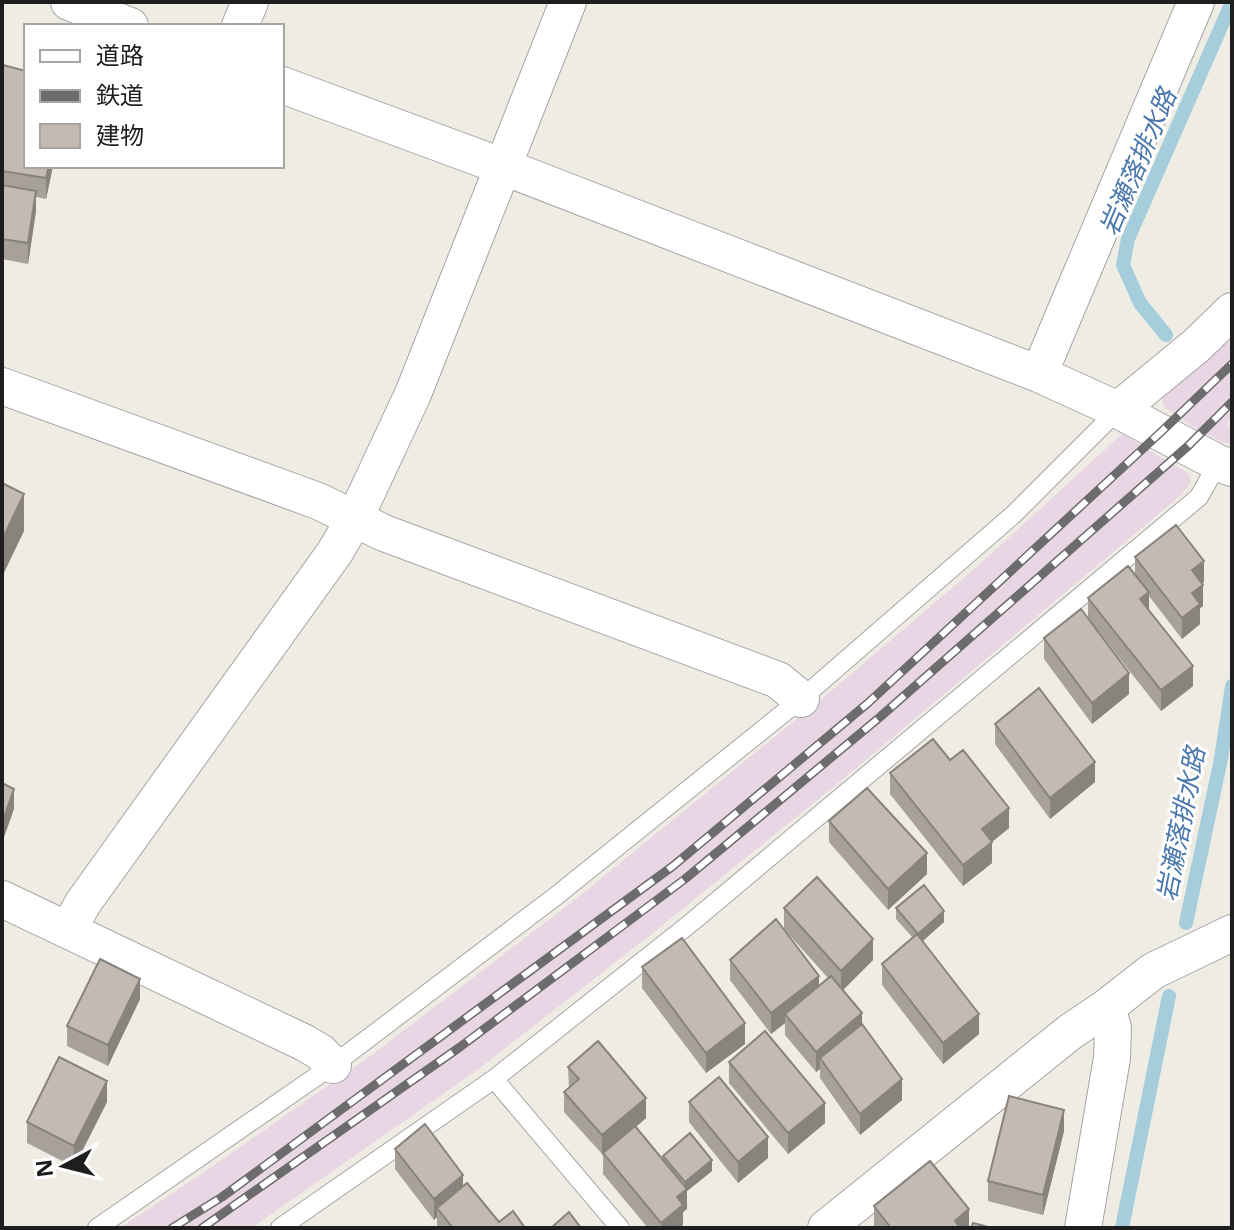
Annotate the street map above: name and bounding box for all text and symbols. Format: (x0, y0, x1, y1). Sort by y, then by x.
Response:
legend (24, 24, 284, 168)
text: 道路 (96, 38, 144, 71)
text: 鉄道 (96, 78, 144, 111)
water label: 岩瀬落排水路 (1090, 81, 1185, 240)
text: 建物 (96, 118, 144, 151)
water label: 岩瀬落排水路 (1147, 742, 1213, 904)
north arrow (24, 1126, 104, 1206)
text: N (27, 1158, 59, 1179)

